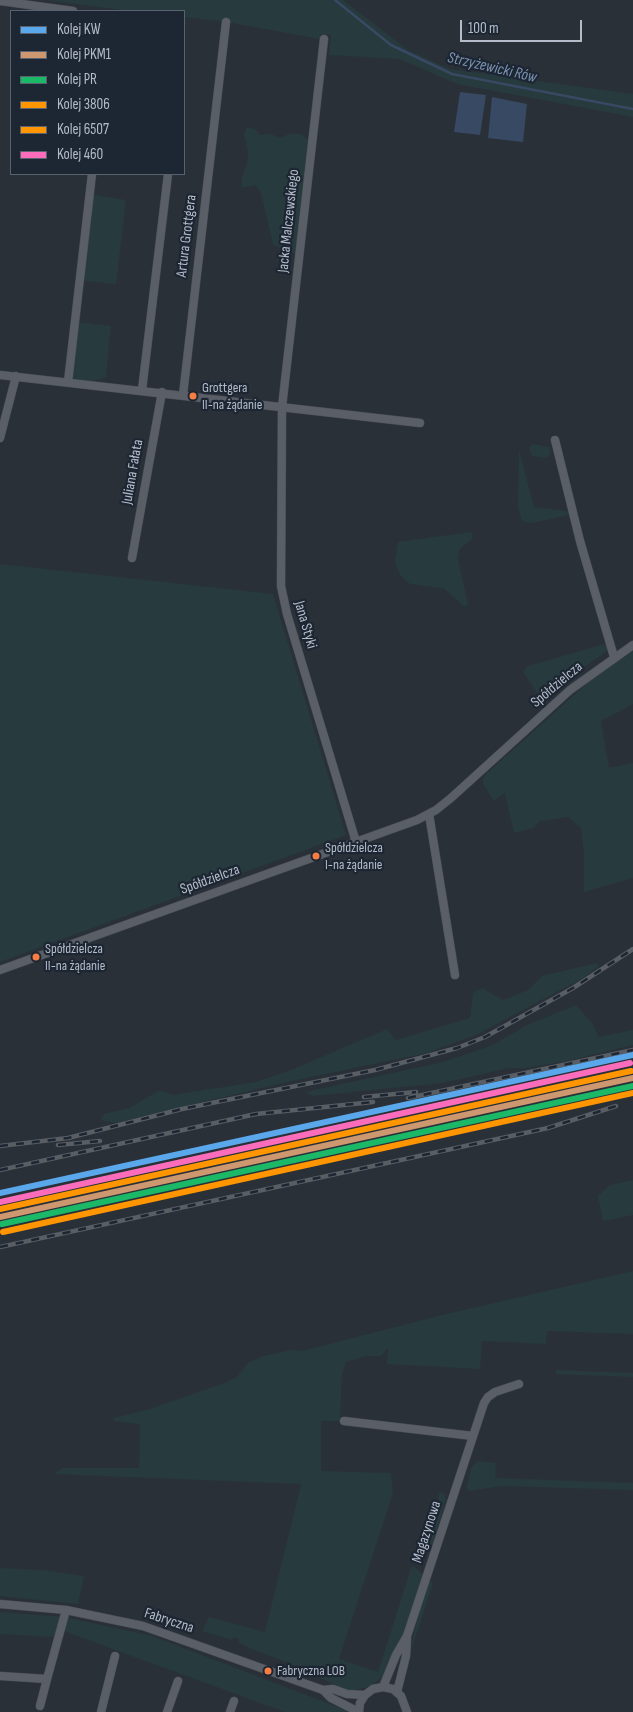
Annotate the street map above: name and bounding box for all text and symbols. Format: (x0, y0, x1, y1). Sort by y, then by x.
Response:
legend (10, 10, 185, 175)
scale bar (463, 10, 586, 42)
text: 100 m (468, 19, 499, 38)
text: Kolej KW (57, 20, 100, 39)
text: Kolej PKM1 (57, 45, 111, 64)
water label: Strzyżewicki Rów (445, 48, 539, 88)
text: Kolej PR (57, 70, 97, 89)
text: Kolej 3806 (57, 95, 110, 114)
text: Kolej 6507 (57, 120, 109, 139)
text: Kolej 460 (57, 145, 103, 164)
street label: Jacka Malczewskiego (275, 168, 303, 274)
street label: Artura Grottgera (173, 194, 201, 278)
place label: Grottgera II-na żądanie (202, 380, 262, 412)
marker: Grottgera II-na żądanie (188, 391, 198, 401)
street label: Juliana Fałata (118, 438, 148, 506)
street label: Jana Styki (290, 599, 320, 651)
street label: Spółdzielcza (527, 658, 587, 712)
place label: Spółdzielcza I-na żądanie (325, 840, 383, 872)
marker: Spółdzielcza I-na żądanie (311, 851, 321, 861)
street label: Spółdzielcza (178, 861, 242, 899)
place label: Spółdzielcza II-na żądanie (45, 941, 105, 974)
marker: Spółdzielcza II-na żądanie (31, 952, 41, 962)
street label: Magazynowa (409, 1499, 445, 1565)
street label: Fabryczna (142, 1605, 196, 1637)
place label: Fabryczna LOB (277, 1663, 345, 1679)
marker: Fabryczna LOB (263, 1666, 273, 1676)

